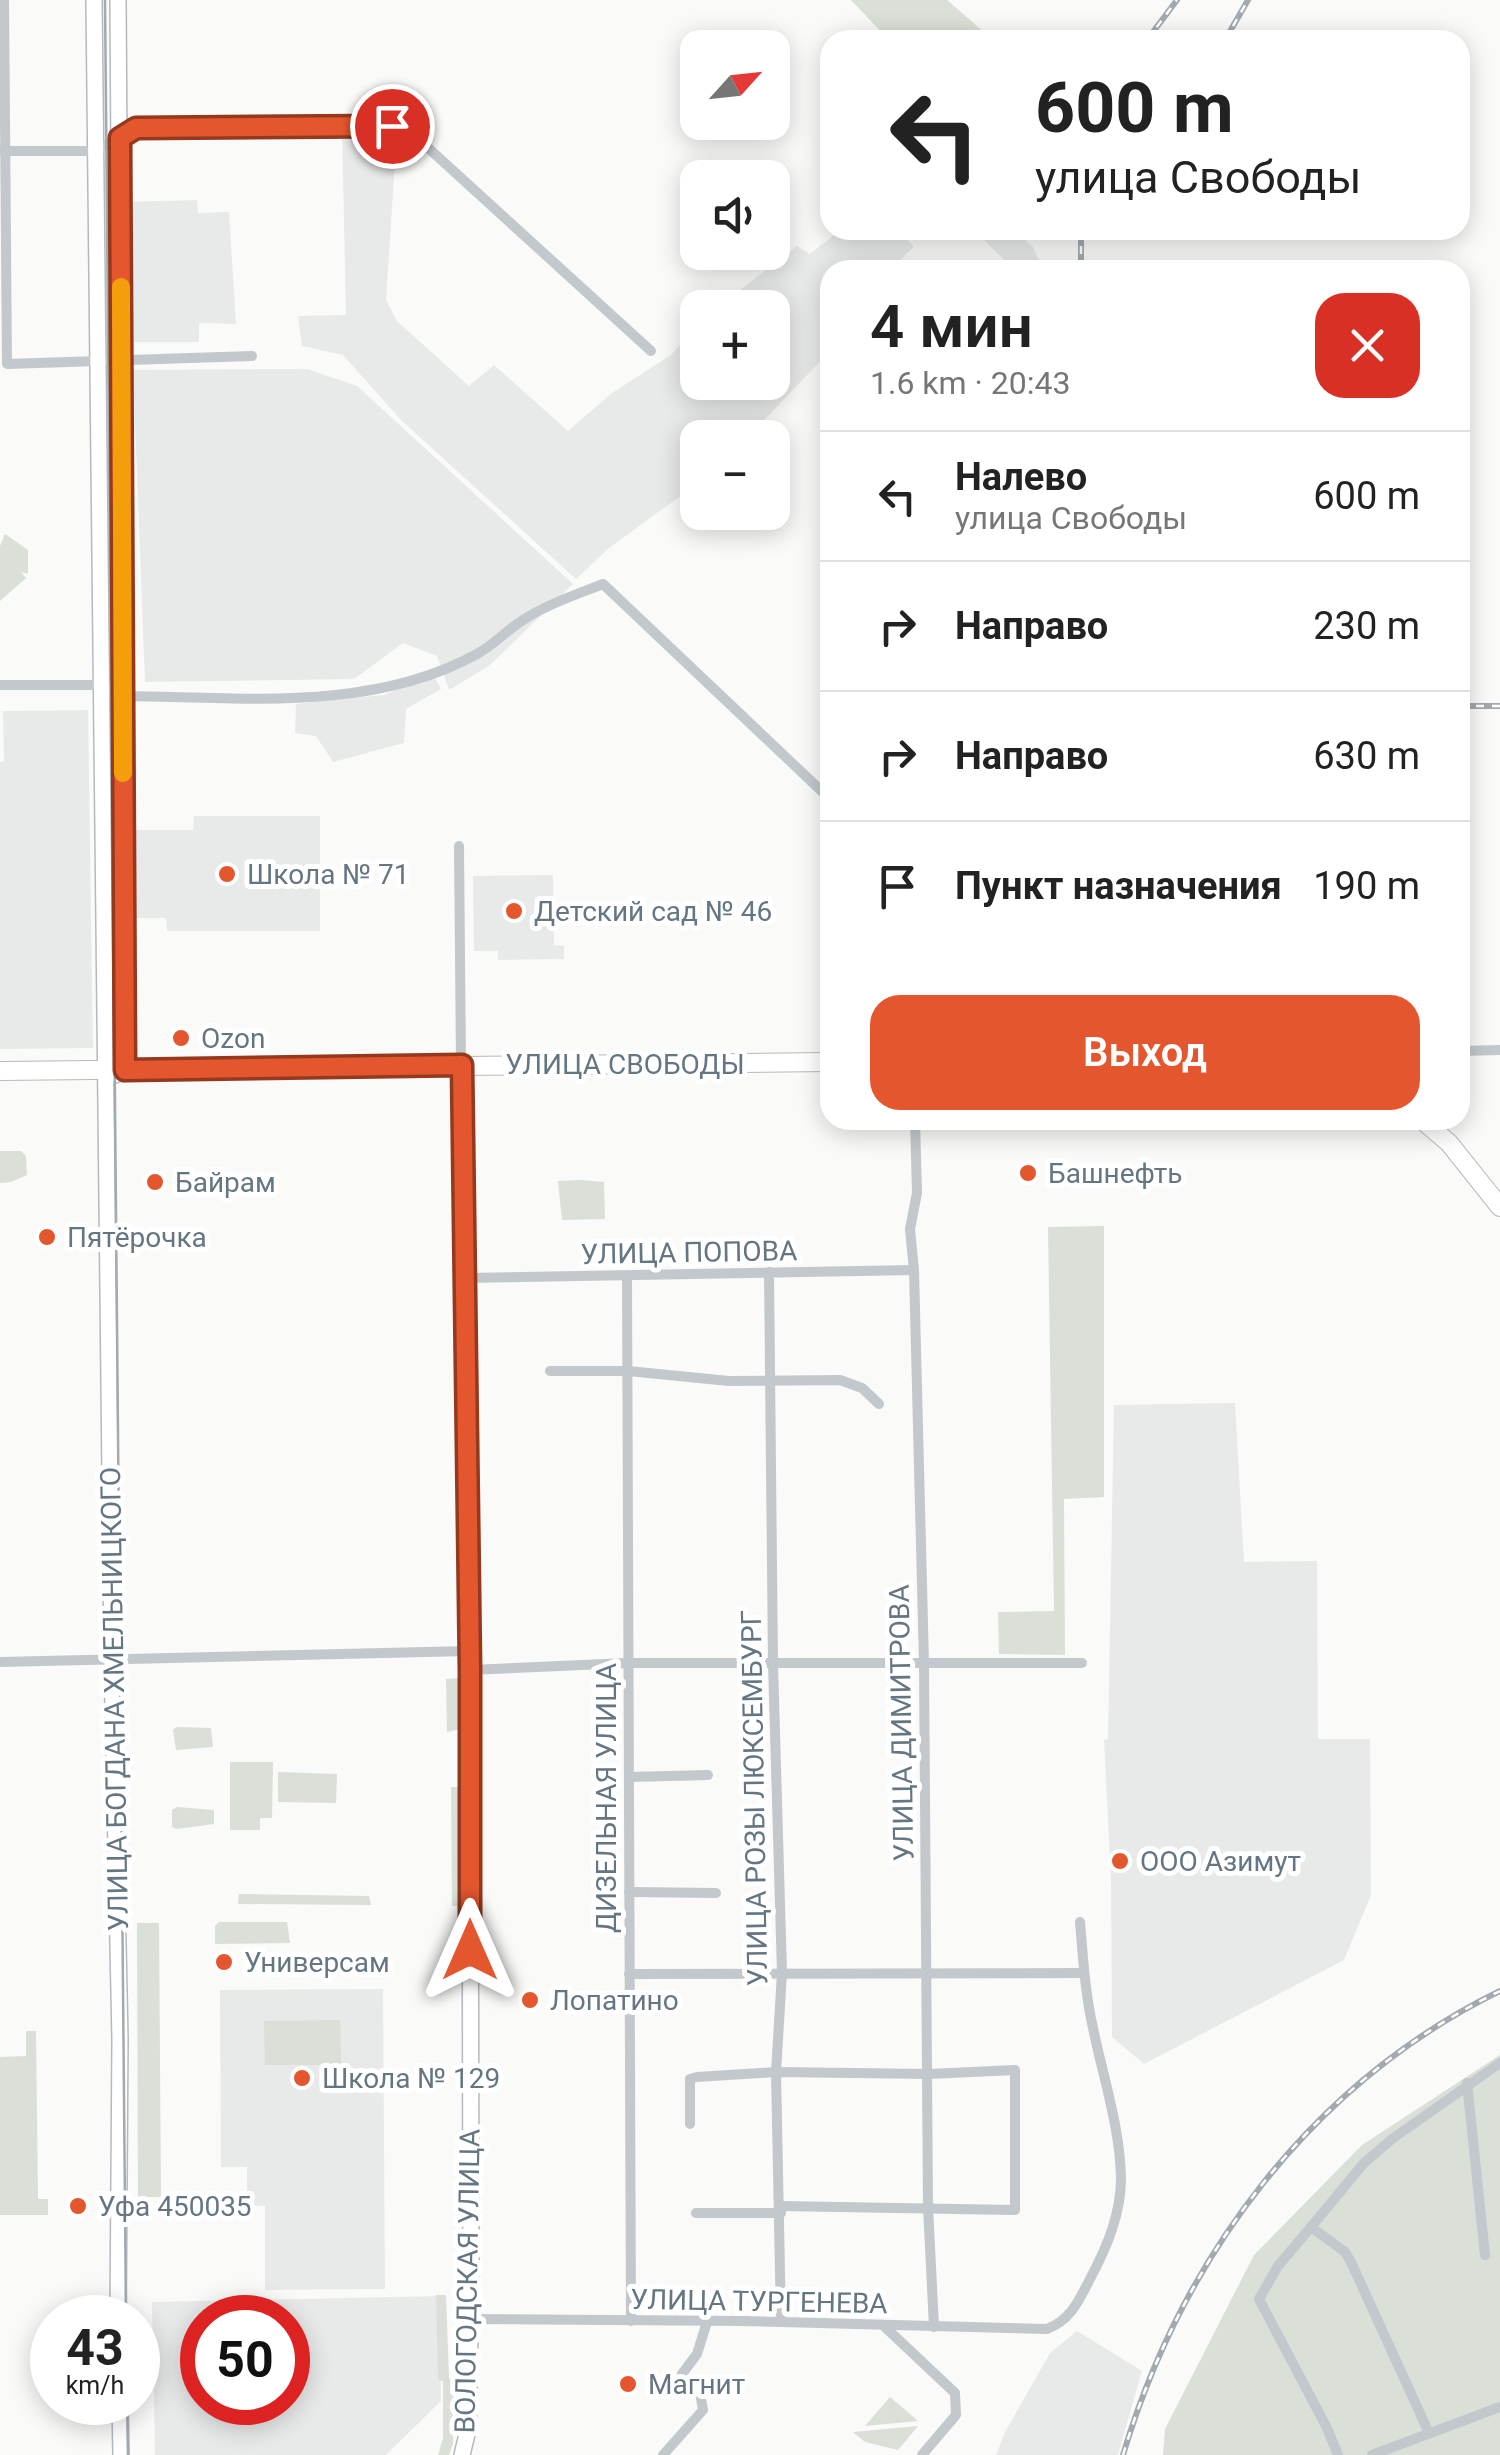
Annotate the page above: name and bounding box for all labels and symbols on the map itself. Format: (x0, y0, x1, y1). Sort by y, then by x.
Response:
north arrow (680, 30, 790, 140)
pin (350, 84, 435, 169)
place label: Школа № 71 (247, 858, 410, 891)
marker: Школа № 71 (216, 863, 238, 885)
place label: Детский сад № 46 (534, 895, 772, 928)
marker: Детский сад № 46 (503, 900, 525, 922)
place label: Ozon (201, 1022, 265, 1055)
marker: Ozon (170, 1027, 192, 1049)
street label: УЛИЦА СВОБОДЫ (505, 1048, 745, 1081)
place label: Башнефть (1048, 1157, 1182, 1190)
marker: Башнефть (1017, 1162, 1039, 1184)
place label: Байрам (175, 1166, 276, 1199)
marker: Байрам (144, 1171, 166, 1193)
place label: Пятёрочка (67, 1221, 207, 1254)
marker: Пятёрочка (36, 1226, 58, 1248)
street label: УЛИЦА ПОПОВА (580, 1234, 798, 1271)
street label: УЛИЦА БОГДАНА ХМЕЛЬНИЦКОГО (94, 1467, 135, 1931)
street label: УЛИЦА ДИМИТРОВА (883, 1584, 920, 1862)
street label: УЛИЦА РОЗЫ ЛЮКСЕМБУРГ (735, 1609, 774, 1987)
street label: ДИЗЕЛЬНАЯ УЛИЦА (590, 1663, 623, 1933)
place label: ООО Азимут (1140, 1845, 1301, 1878)
marker: ООО Азимут (1109, 1850, 1131, 1872)
position arrow (418, 1898, 522, 2002)
place label: Универсам (244, 1946, 390, 1979)
marker: Универсам (213, 1951, 235, 1973)
place label: Лопатино (550, 1984, 679, 2017)
marker: Лопатино (519, 1989, 541, 2011)
place label: Школа № 129 (322, 2062, 500, 2095)
marker: Школа № 129 (291, 2067, 313, 2089)
street label: ВОЛОГОДСКАЯ УЛИЦА (448, 2128, 487, 2434)
place label: Уфа 450035 (98, 2190, 252, 2223)
marker: Уфа 450035 (67, 2195, 89, 2217)
street label: УЛИЦА ТУРГЕНЕВА (630, 2283, 888, 2320)
speed limit sign: 50 (180, 2295, 310, 2425)
place label: Магнит (648, 2368, 745, 2401)
marker: Магнит (617, 2373, 639, 2395)

